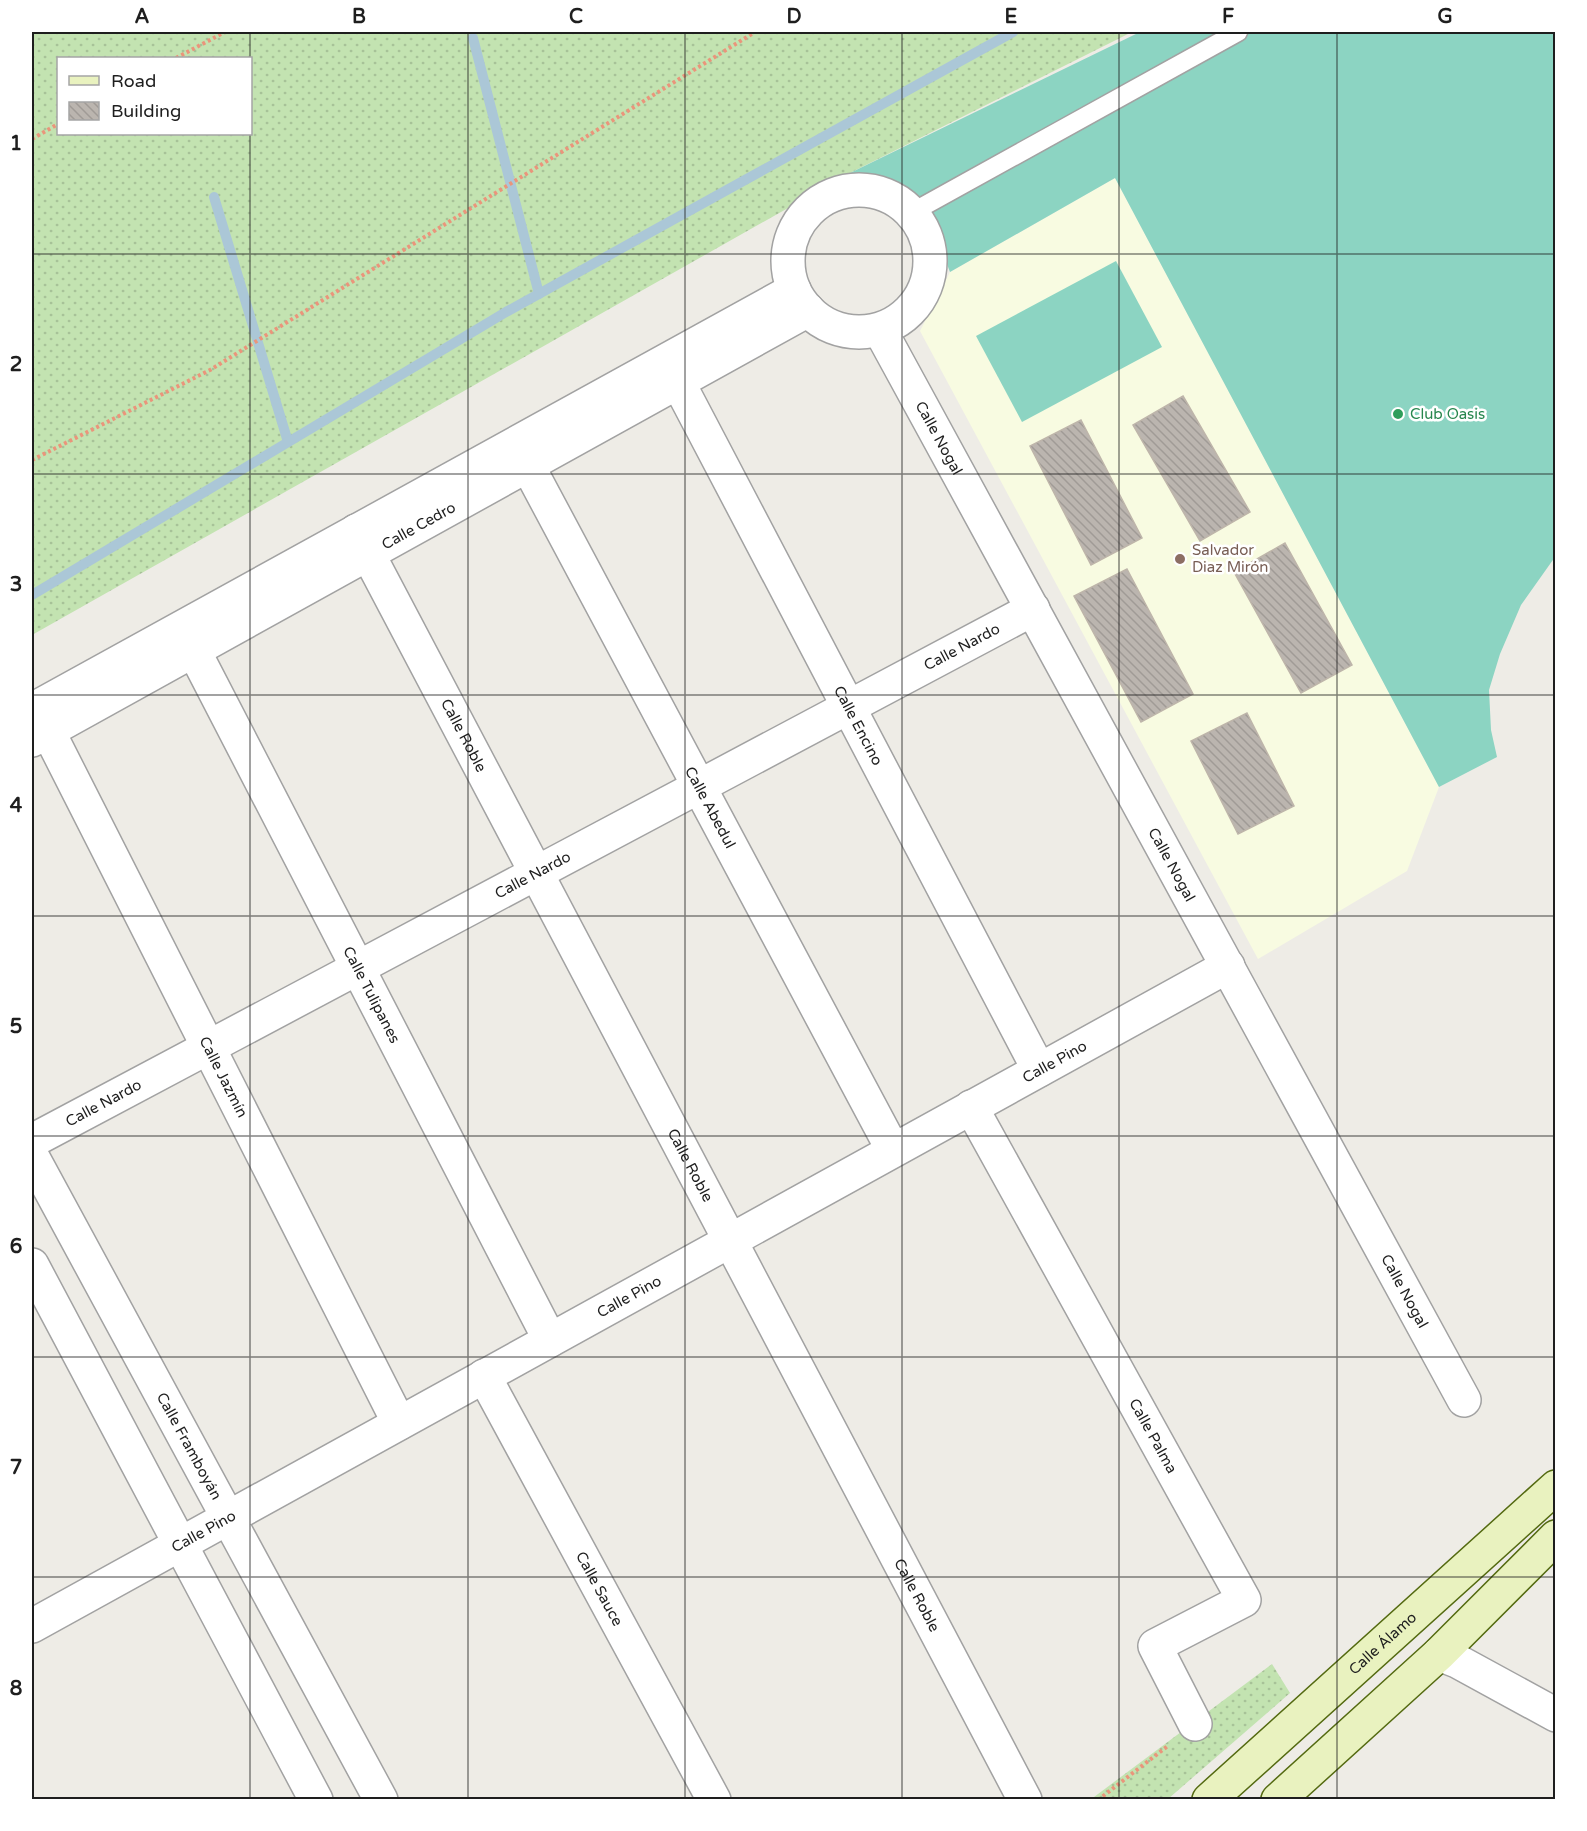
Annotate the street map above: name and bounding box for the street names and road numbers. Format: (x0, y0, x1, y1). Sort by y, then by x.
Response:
street label: Calle Nogal (912, 398, 966, 478)
street label: Calle Cedro (379, 498, 459, 553)
street label: Calle Nardo (921, 619, 1003, 674)
street label: Calle Encino (830, 683, 887, 768)
street label: Calle Roble (437, 696, 490, 775)
street label: Calle Abedul (681, 763, 739, 851)
street label: Calle Nogal (1144, 825, 1199, 905)
street label: Calle Nardo (492, 847, 574, 902)
street label: Calle Tulipanes (339, 943, 404, 1046)
street label: Calle Jazmín (196, 1034, 252, 1121)
street label: Calle Pino (1019, 1037, 1090, 1087)
street label: Calle Nardo (62, 1075, 145, 1131)
street label: Calle Roble (664, 1126, 717, 1205)
street label: Calle Nogal (1377, 1251, 1432, 1331)
street label: Calle Pino (594, 1272, 664, 1321)
street label: Calle Framboyán (153, 1389, 226, 1503)
street label: Calle Palma (1125, 1395, 1181, 1477)
street label: Calle Pino (168, 1506, 239, 1556)
street label: Calle Sauce (572, 1548, 627, 1629)
street label: Calle Roble (890, 1555, 944, 1635)
street label: Calle Álamo (1345, 1608, 1420, 1678)

